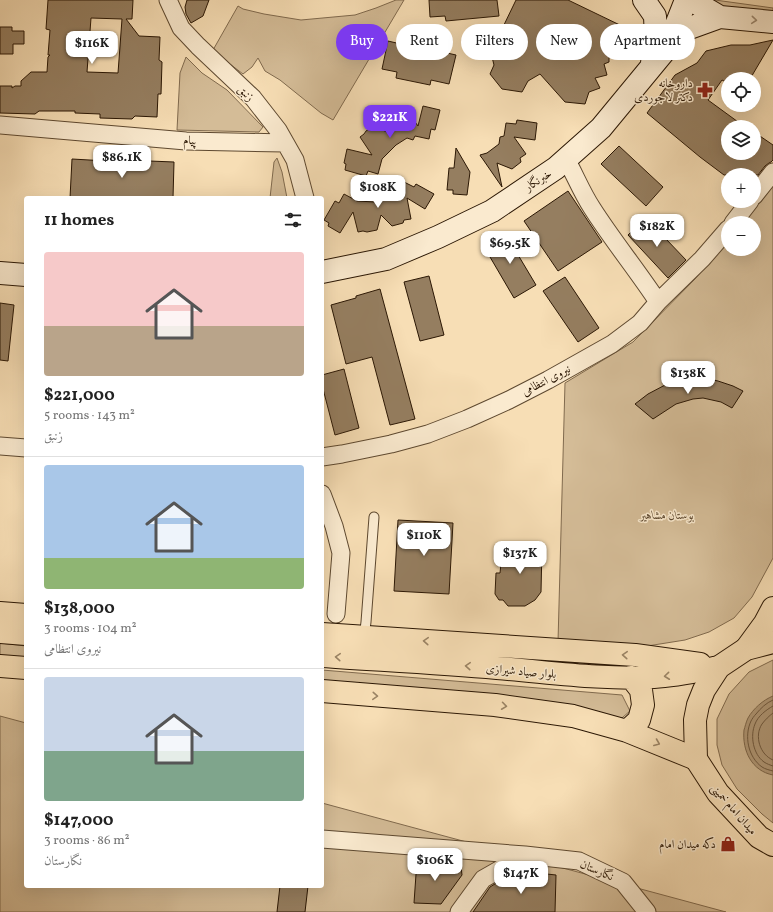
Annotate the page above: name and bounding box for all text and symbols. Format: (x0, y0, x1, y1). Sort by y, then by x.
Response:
one-way arrow (751, 15, 757, 24)
chip: Buy (336, 24, 388, 60)
chip: Rent (396, 24, 453, 60)
chip: Filters (461, 24, 528, 60)
chip: New (536, 24, 592, 60)
chip: Apartment (600, 24, 695, 60)
pin: $116K (64, 31, 120, 65)
text: $116K (75, 35, 109, 53)
map controls (721, 72, 761, 256)
button: locate (721, 72, 761, 112)
place label: داروخانه دکتر لاجوردی (634, 76, 693, 106)
pharmacy icon: داروخانه دکتر لاجوردی (696, 81, 714, 99)
street label: زنبق (233, 82, 257, 106)
pin: $221K (362, 105, 418, 139)
text: $221K (372, 109, 408, 127)
button: layers (721, 120, 761, 160)
street label: پیام (183, 133, 197, 151)
pin: $86.1K (89, 145, 155, 179)
text: $86.1K (102, 149, 142, 167)
street label: خبرنگار (520, 165, 555, 196)
button: + (721, 168, 761, 208)
pin: $108K (350, 175, 406, 209)
text: $108K (360, 179, 397, 197)
text: 11 homes (44, 209, 114, 232)
icon: filters (282, 209, 304, 231)
pin: $182K (629, 214, 685, 248)
button: − (721, 216, 761, 256)
text: $182K (639, 218, 675, 236)
pin: $69.5K (477, 231, 543, 265)
text: $69.5K (490, 235, 530, 253)
icon: home (138, 278, 210, 350)
street label: نیروی انتظامی (519, 361, 574, 400)
pin: $138K (660, 361, 716, 395)
text: $138K (670, 365, 706, 383)
text: $221,000 (44, 384, 115, 407)
text: 5 rooms · 143 m² (44, 407, 135, 425)
text: زنبق (44, 428, 63, 446)
icon: home (138, 491, 210, 563)
park label: بوستان مشاهیر (639, 508, 695, 524)
pin: $110K (396, 523, 452, 557)
text: $110K (406, 527, 442, 545)
pin: $137K (492, 541, 548, 575)
text: $137K (503, 545, 537, 563)
text: $138,000 (44, 597, 115, 620)
text: 3 rooms · 104 m² (44, 620, 137, 638)
one-way arrow (423, 637, 429, 646)
text: نیروی انتظامی (44, 641, 101, 659)
one-way arrow (622, 650, 628, 659)
one-way arrow (335, 652, 341, 661)
street label: بلوار صیاد شیرازی (485, 661, 557, 683)
one-way arrow (465, 662, 471, 671)
one-way arrow (664, 671, 670, 680)
one-way arrow (372, 691, 378, 700)
one-way arrow (501, 701, 507, 710)
icon: home (138, 703, 210, 775)
one-way arrow (654, 739, 661, 747)
street label: میدان امام خمینی (705, 780, 760, 840)
text: $147,000 (44, 809, 114, 832)
text: 3 rooms · 86 m² (44, 832, 129, 850)
shop icon: دکه میدان امام (719, 835, 737, 853)
place label: دکه میدان امام (659, 836, 716, 855)
pin: $106K (407, 848, 463, 882)
text: $106K (416, 852, 454, 870)
text: نگارستان (44, 853, 82, 871)
street label: نگارستان (577, 856, 616, 885)
pin: $147K (493, 861, 549, 895)
text: $147K (503, 865, 539, 883)

